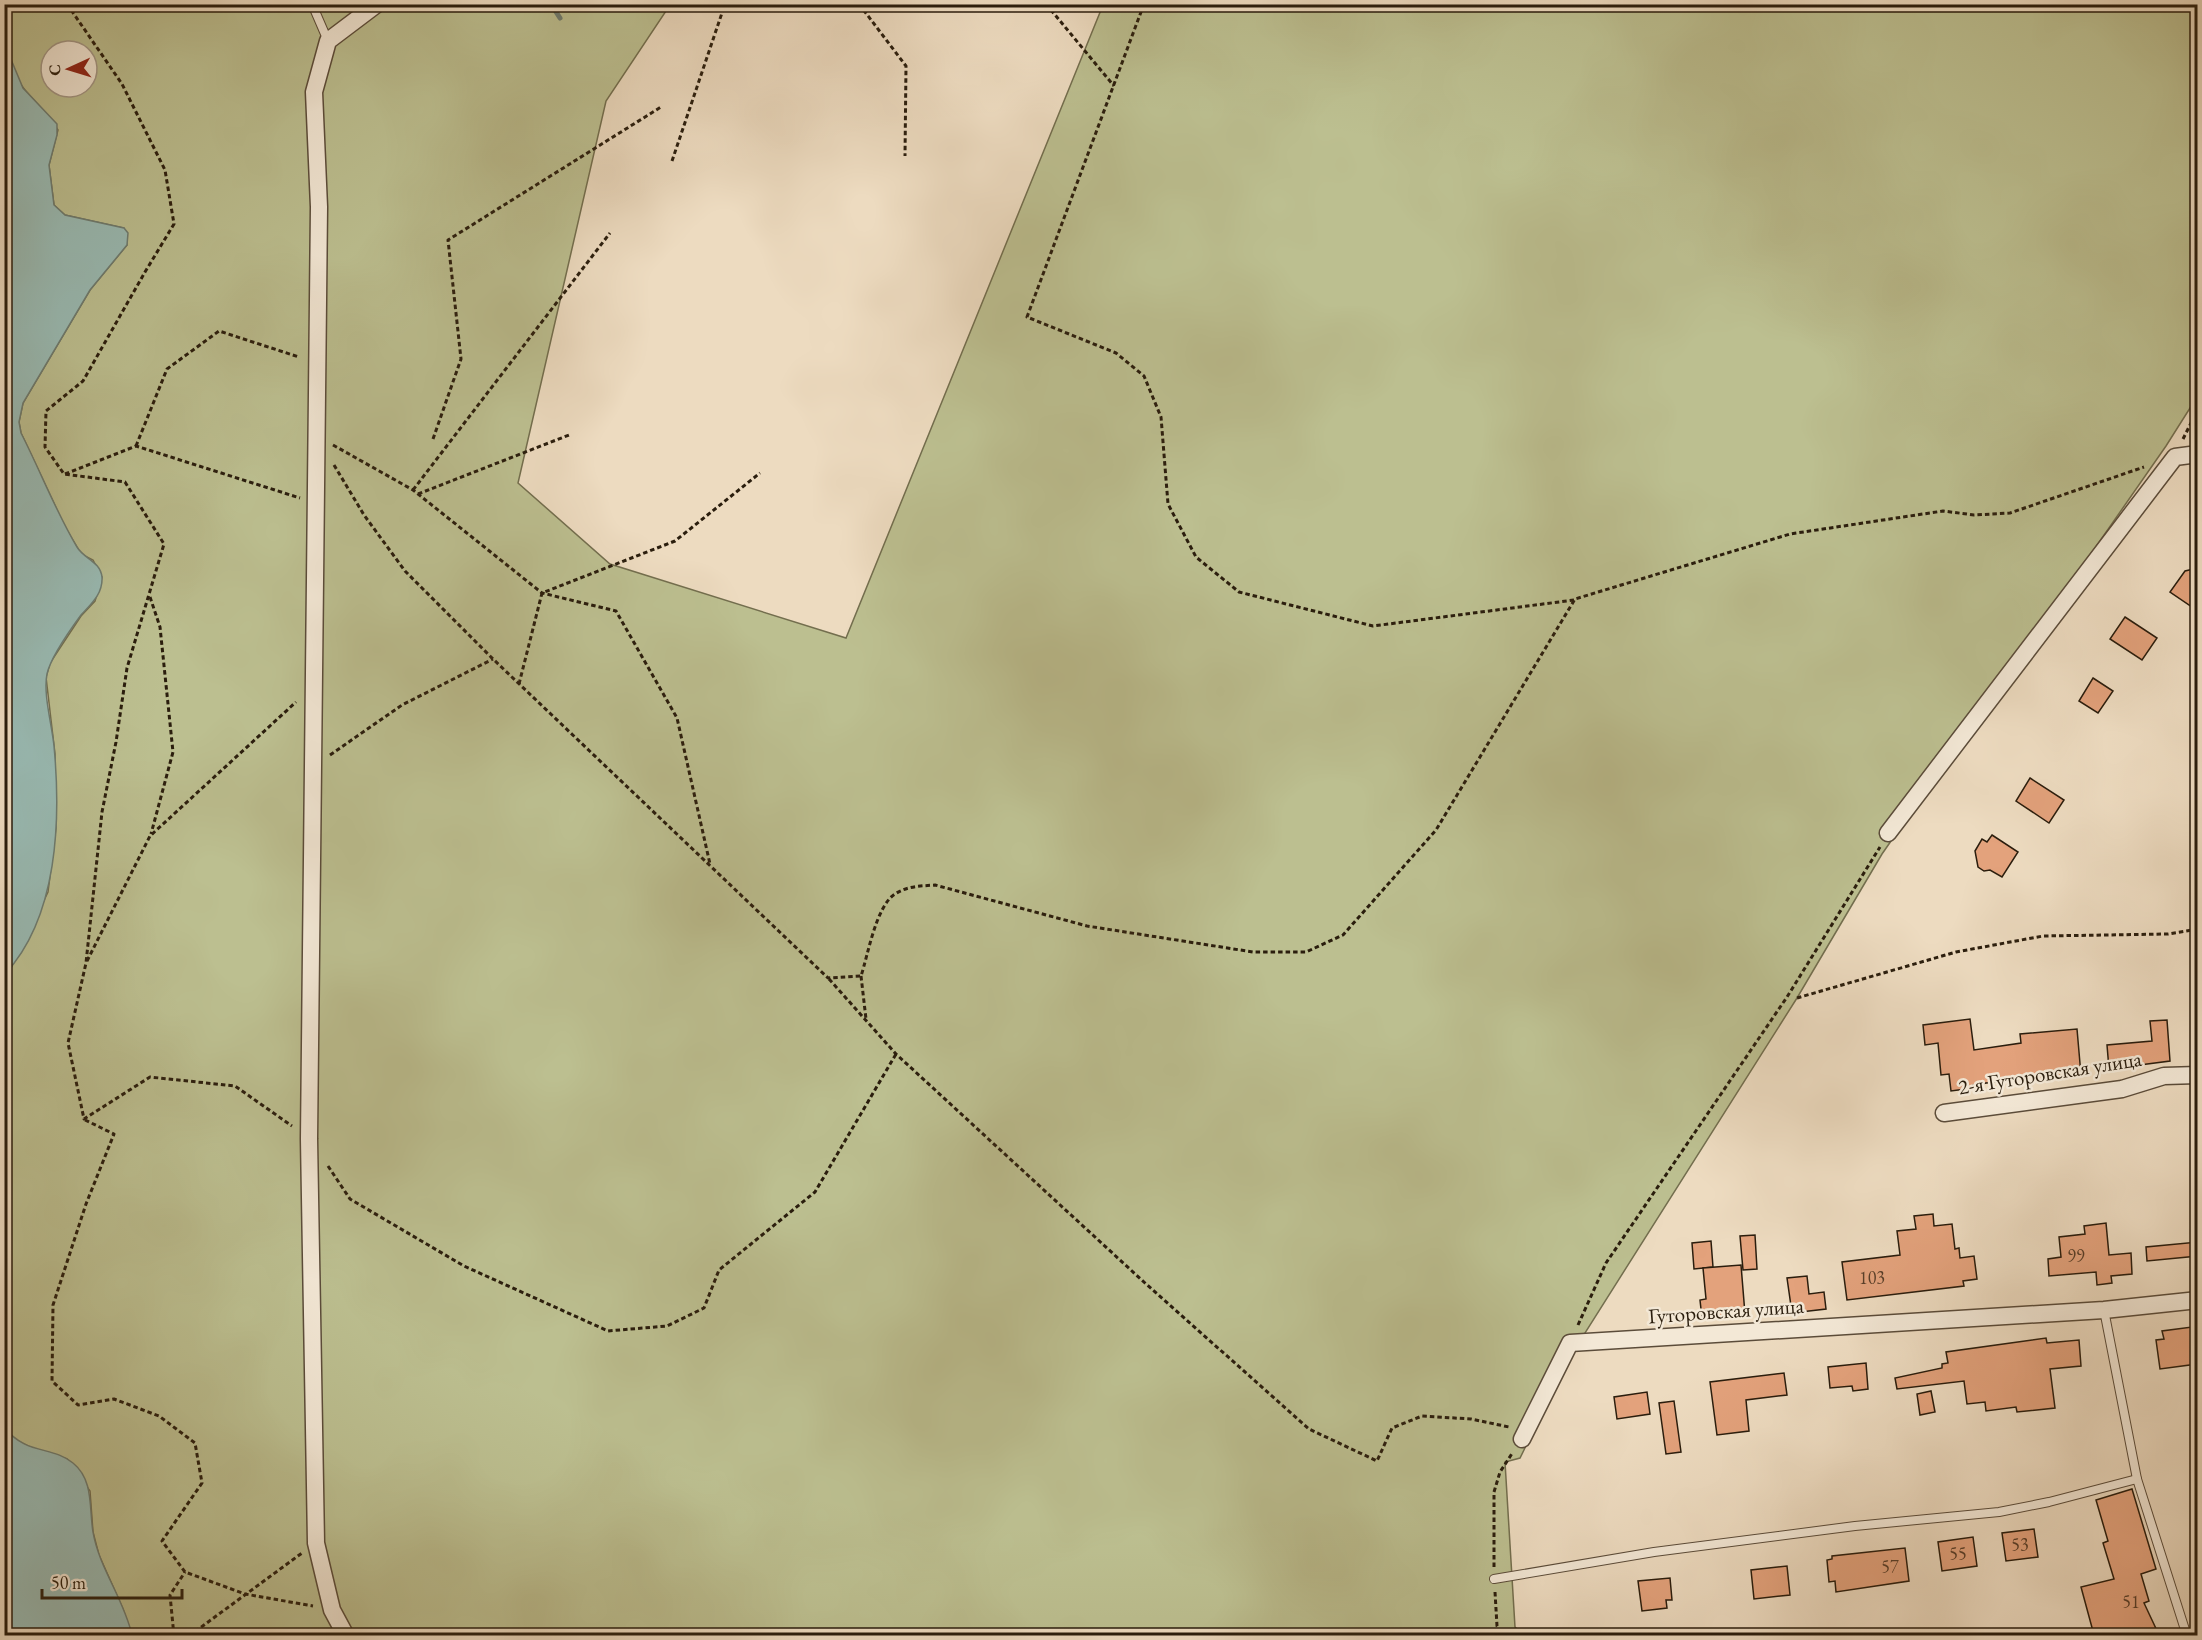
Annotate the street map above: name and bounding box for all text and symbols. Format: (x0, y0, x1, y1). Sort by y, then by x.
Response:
north arrow (39, 39, 99, 99)
text: С (44, 64, 65, 76)
street label: 2-я Гуторовская улица (1956, 1045, 2144, 1100)
house number: 99 (2067, 1244, 2085, 1267)
house number: 103 (1859, 1266, 1885, 1289)
street label: Гуторовская улица (1647, 1292, 1805, 1329)
house number: 53 (2011, 1533, 2029, 1556)
house number: 55 (1949, 1542, 1967, 1565)
house number: 57 (1881, 1555, 1899, 1578)
scale bar (42, 1562, 182, 1600)
text: 50 m (51, 1571, 86, 1594)
house number: 51 (2122, 1590, 2140, 1613)

